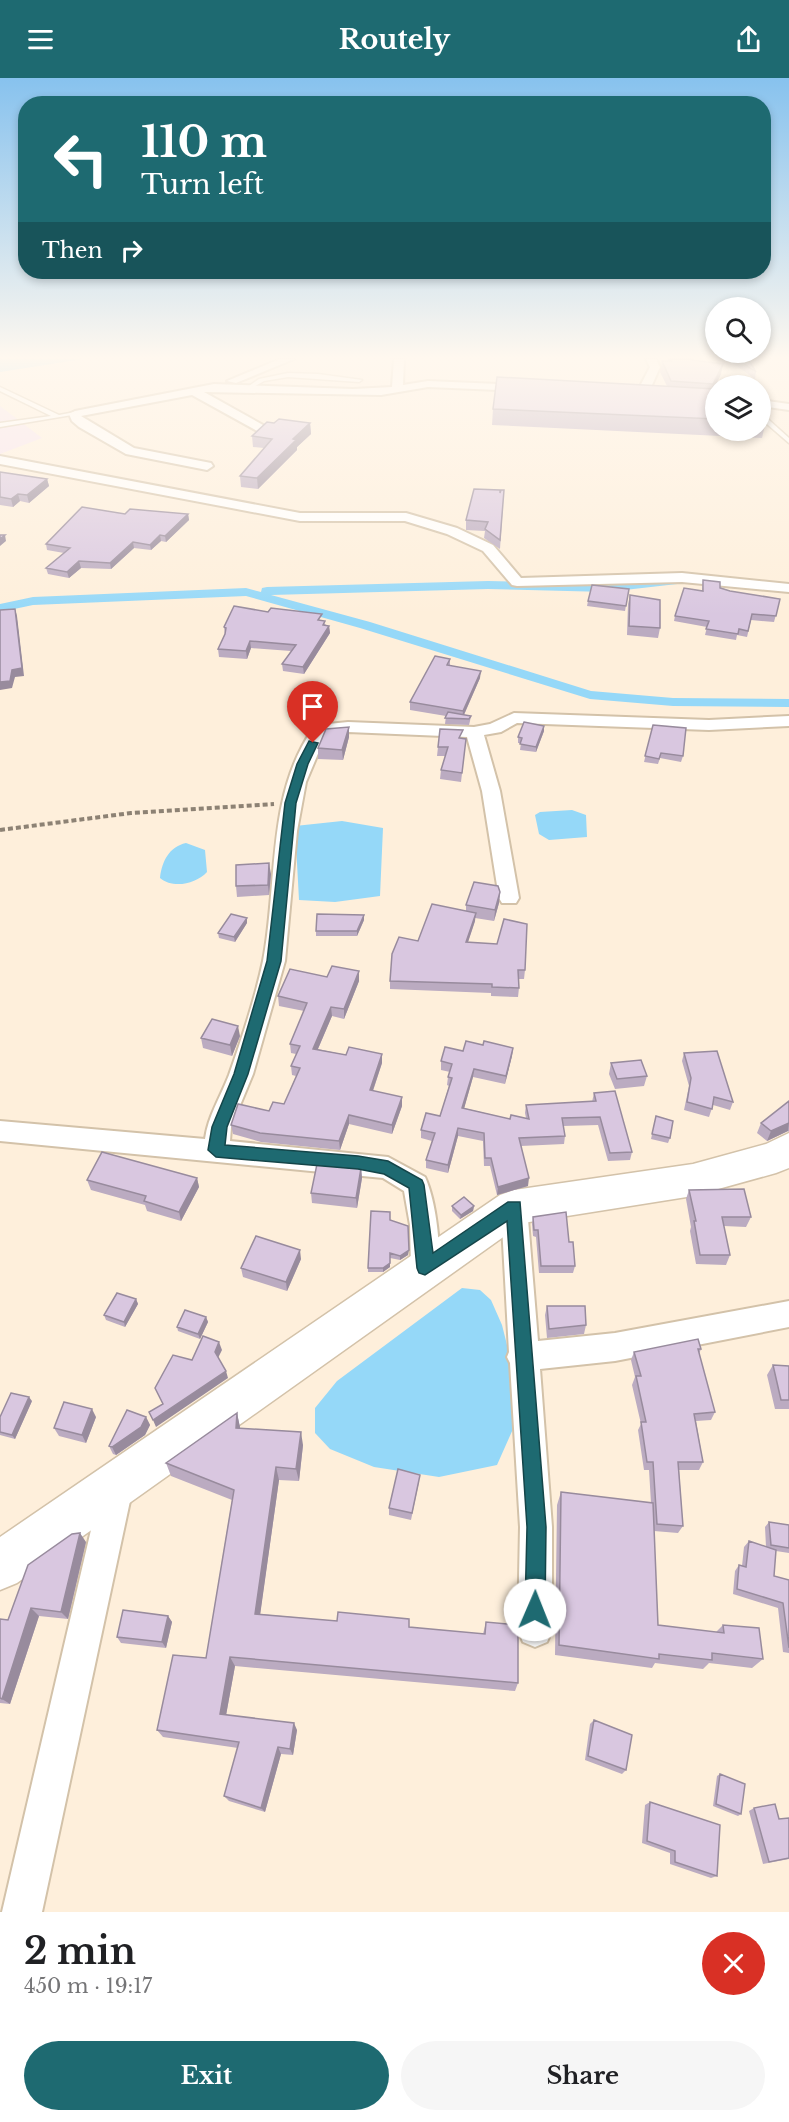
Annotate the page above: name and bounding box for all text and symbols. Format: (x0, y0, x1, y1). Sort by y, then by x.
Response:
icon: menu (24, 23, 57, 56)
text: Routely (339, 23, 450, 56)
icon: share (732, 23, 765, 56)
text: 110 m (141, 116, 267, 168)
icon: left (42, 120, 120, 198)
text: Turn left (141, 168, 264, 201)
icon: right (115, 234, 148, 267)
text: Then (42, 237, 103, 264)
map controls (705, 297, 771, 441)
button: search (705, 297, 771, 363)
button: layers (705, 375, 771, 441)
pin (287, 681, 338, 743)
icon: arrive (296, 690, 329, 723)
position arrow (503, 1578, 567, 1642)
text: 2 min (24, 1929, 136, 1974)
button: close (702, 1932, 765, 1995)
text: 450 m · 19:17 (24, 1974, 152, 1998)
button: Exit (24, 2041, 389, 2110)
button: Share (401, 2041, 765, 2110)

